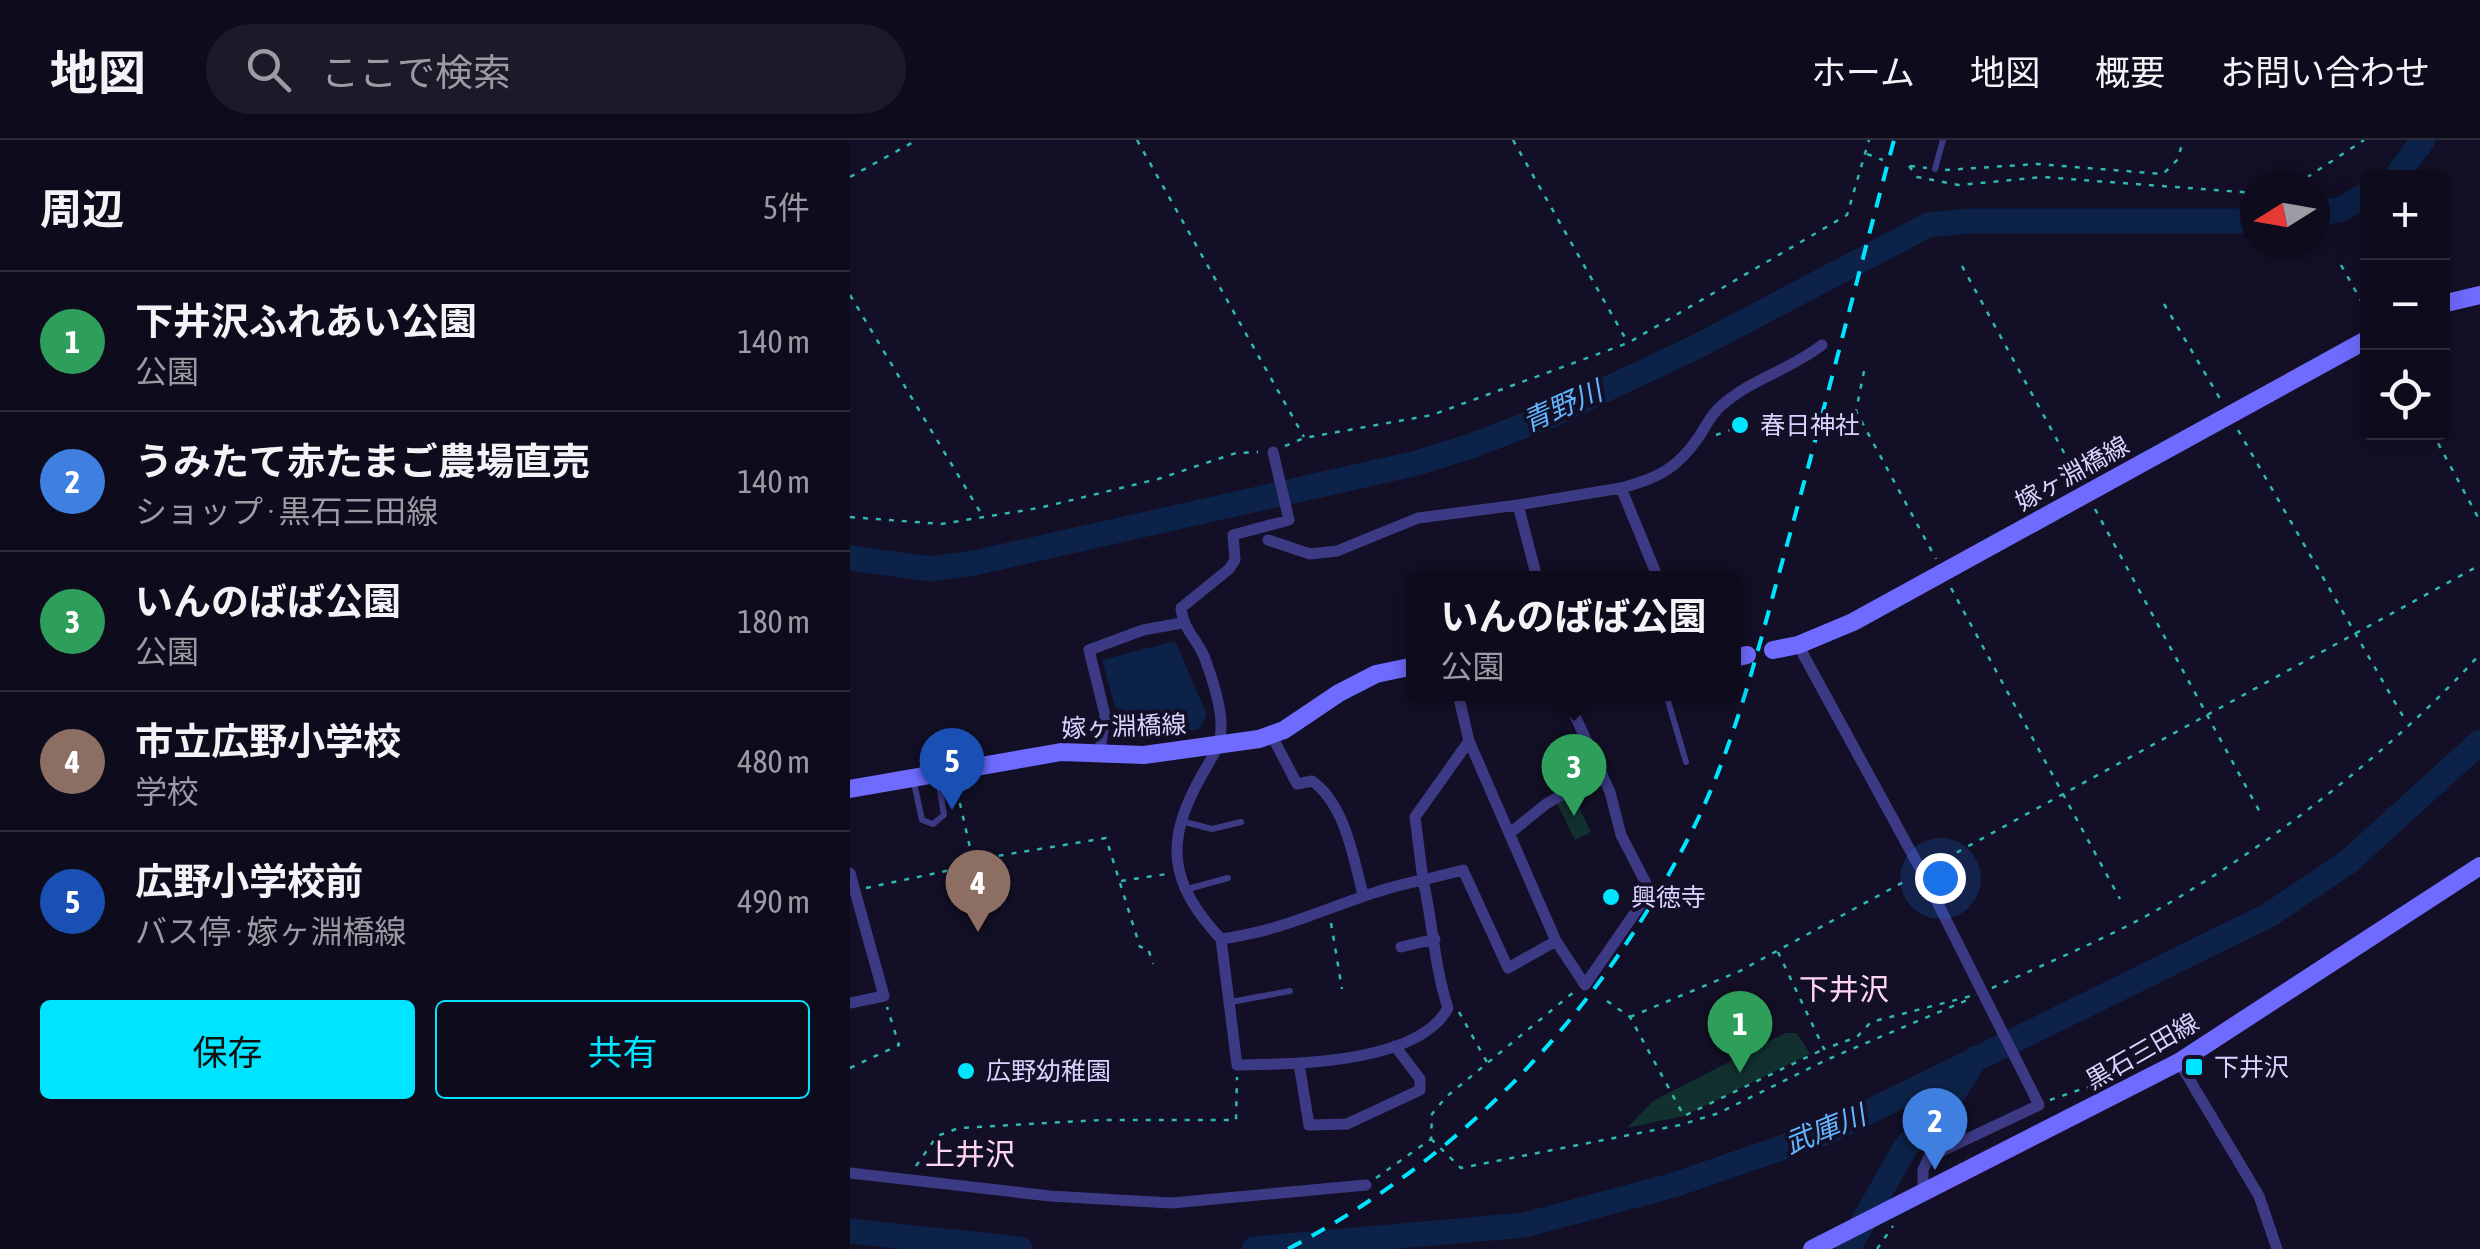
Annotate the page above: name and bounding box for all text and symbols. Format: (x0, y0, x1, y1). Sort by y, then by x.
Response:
search box (206, 24, 906, 114)
icon: search (241, 42, 296, 97)
text: 地図 (50, 45, 146, 100)
text: ここで検索 (321, 51, 511, 94)
text: ホーム (1811, 52, 1915, 92)
text: 地図 (1970, 52, 2040, 92)
text: 概要 (2095, 52, 2165, 92)
text: お問い合わせ (2220, 52, 2430, 92)
north arrow (2240, 170, 2330, 260)
map controls (2360, 170, 2450, 440)
button: + (2360, 170, 2450, 260)
text: 周辺 (40, 185, 124, 233)
text: 5件 (763, 189, 810, 226)
button: − (2360, 260, 2450, 350)
text: 下井沢ふれあい公園 (135, 300, 477, 343)
text: 1 (65, 323, 80, 360)
text: 140 m (737, 323, 810, 360)
button: locate (2360, 350, 2450, 440)
text: 公園 (135, 353, 199, 390)
water label: 青野川 (1517, 373, 1610, 438)
place label: 春日神社 (1760, 411, 1860, 439)
marker: 春日神社 (1729, 414, 1751, 436)
street label: 嫁ヶ淵橋線 (2011, 430, 2133, 516)
text: うみたて赤たまご農場直売 (135, 440, 590, 483)
text: 2 (65, 463, 80, 500)
text: 140 m (737, 463, 810, 500)
text: ショップ · 黒石三田線 (135, 493, 439, 530)
popup (1406, 571, 1741, 701)
text: いんのばば公園 (135, 580, 401, 623)
text: いんのばば公園 (1440, 595, 1707, 638)
text: 3 (65, 603, 80, 640)
text: 180 m (737, 603, 810, 640)
text: 公園 (135, 633, 199, 670)
text: 公園 (1440, 648, 1505, 685)
street label: 嫁ヶ淵橋線 (1061, 710, 1187, 742)
text: 市立広野小学校 (135, 720, 401, 763)
pin: 5 (920, 728, 984, 810)
pin: 3 (1542, 734, 1606, 816)
text: 4 (65, 743, 80, 780)
text: 480 m (737, 743, 810, 780)
text: 学校 (135, 773, 199, 810)
pin: 4 (946, 850, 1010, 932)
your location (1915, 853, 1966, 904)
text: 広野小学校前 (135, 860, 363, 903)
text: 5 (65, 883, 80, 920)
text: 490 m (737, 883, 810, 920)
place label: 興徳寺 (1631, 883, 1706, 911)
marker: 興徳寺 (1600, 886, 1622, 908)
text: バス停 · 嫁ヶ淵橋線 (135, 913, 407, 950)
district label: 下井沢 (1799, 972, 1889, 1006)
pin: 1 (1708, 990, 1772, 1073)
button: 保存 (40, 1000, 415, 1099)
button: 共有 (435, 1000, 810, 1099)
street label: 黒石三田線 (2081, 1008, 2203, 1094)
place label: 下井沢 (2214, 1053, 2289, 1081)
marker: 下井沢 (2183, 1056, 2205, 1078)
place label: 広野幼稚園 (986, 1057, 1111, 1085)
marker: 広野幼稚園 (955, 1060, 977, 1082)
pin: 2 (1902, 1088, 1968, 1170)
water label: 武庫川 (1780, 1097, 1873, 1160)
district label: 上井沢 (925, 1137, 1015, 1171)

